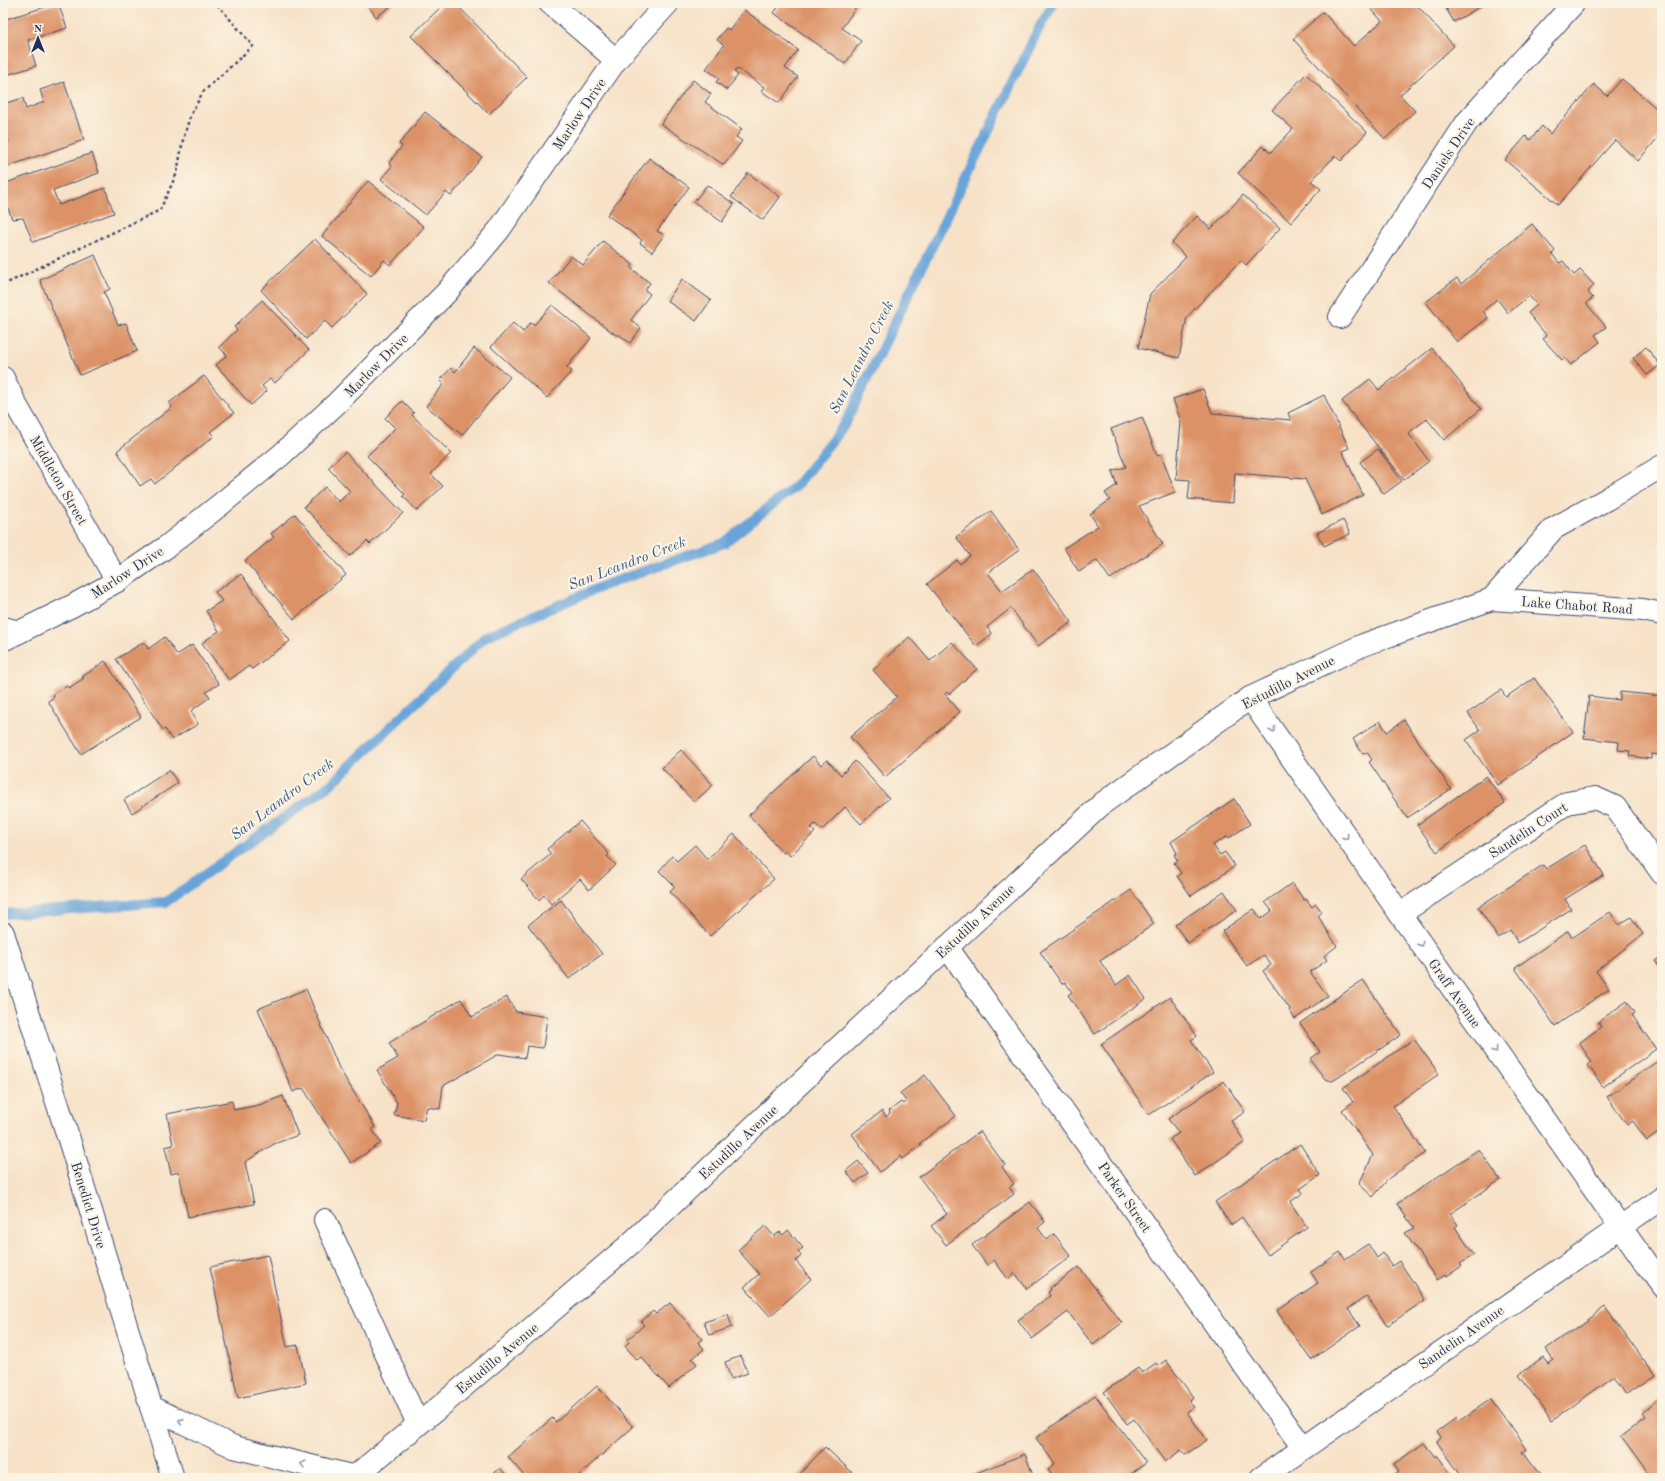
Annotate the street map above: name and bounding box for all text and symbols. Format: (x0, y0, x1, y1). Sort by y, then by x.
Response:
north arrow (18, 18, 58, 58)
text: N (34, 24, 43, 35)
street label: Marlow Drive (551, 76, 609, 153)
street label: Daniels Drive (1420, 115, 1478, 192)
water label: San Leandro Creek (827, 299, 897, 417)
street label: Marlow Drive (342, 331, 411, 400)
street label: Middleton Street (27, 433, 89, 528)
water label: San Leandro Creek (567, 535, 688, 594)
street label: Marlow Drive (89, 544, 166, 601)
street label: Lake Chabot Road (1521, 595, 1633, 617)
street label: Estudillo Avenue (1240, 653, 1337, 712)
one-way arrow (1268, 726, 1276, 733)
water label: San Leandro Creek (229, 757, 337, 844)
street label: Sandelin Court (1487, 800, 1570, 861)
one-way arrow (1341, 833, 1349, 840)
street label: Estudillo Avenue (934, 882, 1018, 962)
one-way arrow (1416, 939, 1423, 946)
street label: Graff Avenue (1425, 957, 1483, 1031)
one-way arrow (1490, 1046, 1498, 1053)
street label: Estudillo Avenue (697, 1103, 781, 1183)
street label: Benedict Drive (68, 1160, 108, 1250)
street label: Parker Street (1095, 1160, 1153, 1235)
street label: Sandelin Avenue (1416, 1303, 1507, 1372)
street label: Estudillo Avenue (454, 1321, 541, 1397)
one-way arrow (178, 1418, 186, 1426)
one-way arrow (300, 1460, 307, 1469)

